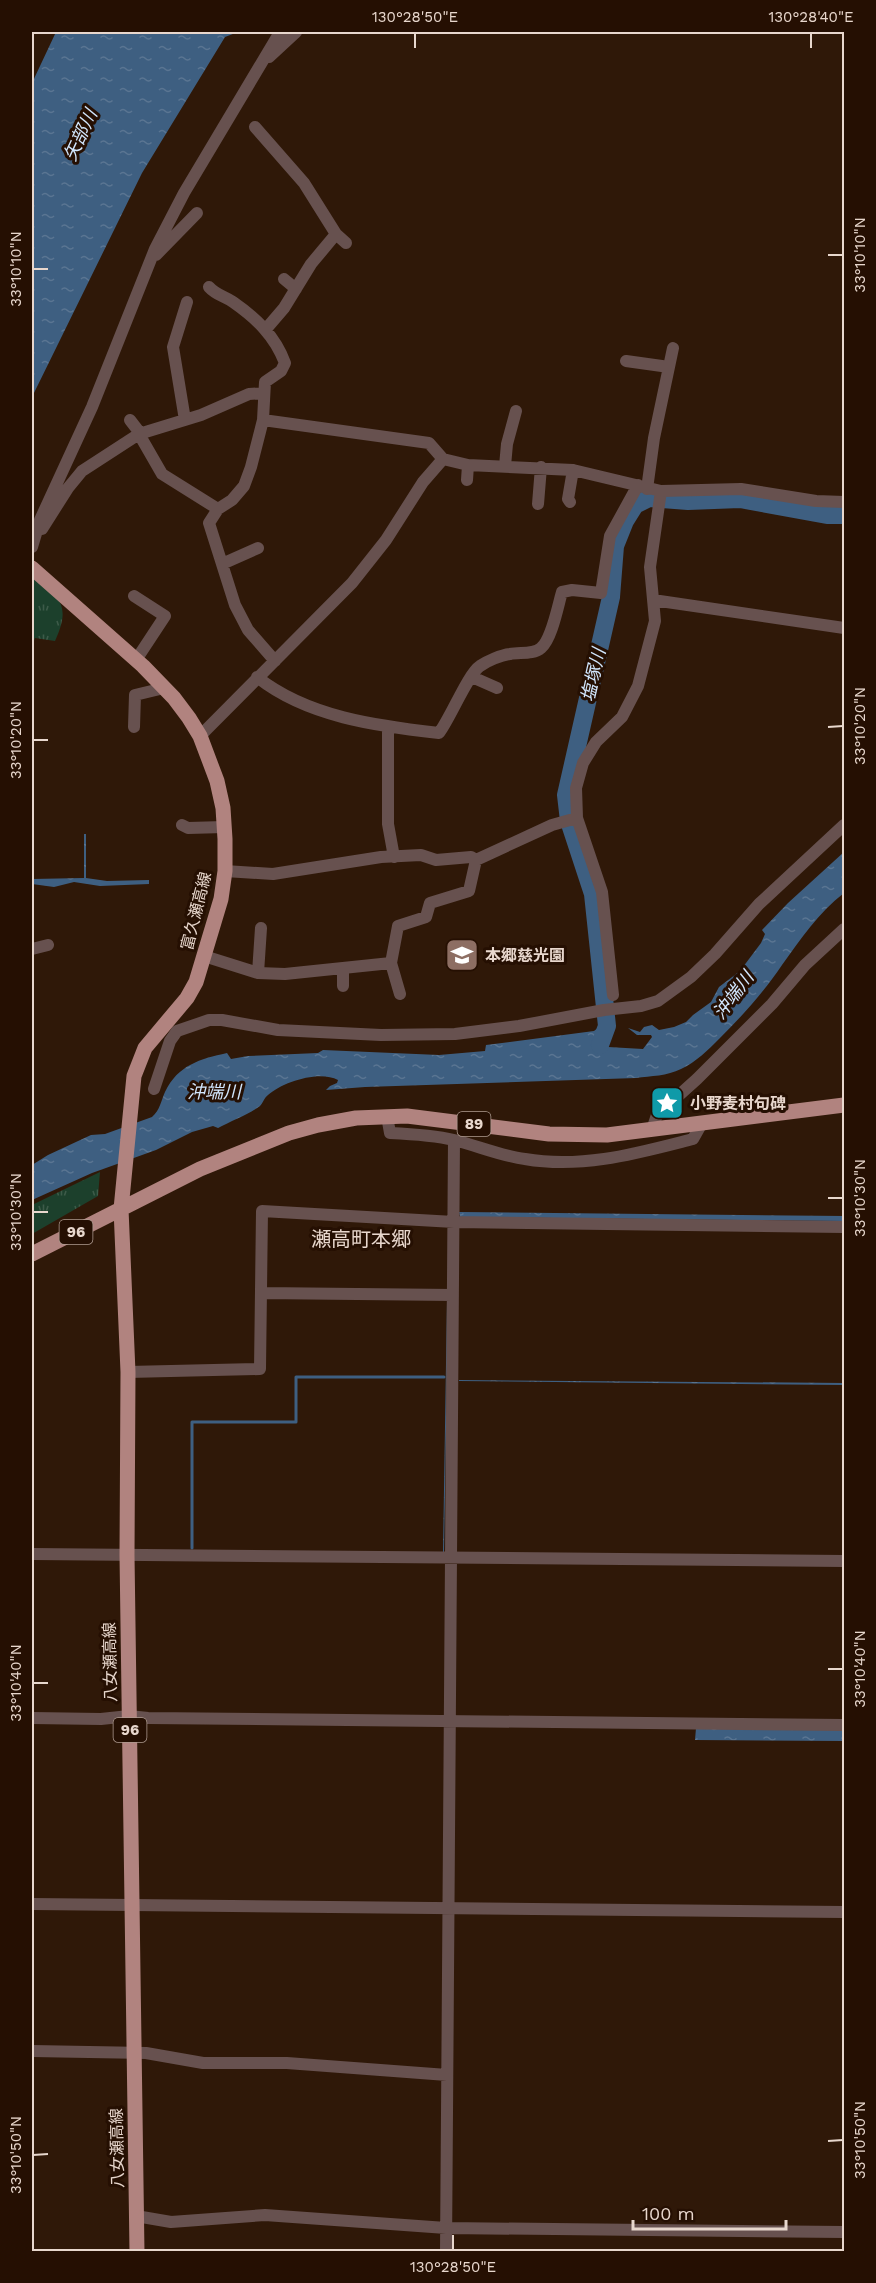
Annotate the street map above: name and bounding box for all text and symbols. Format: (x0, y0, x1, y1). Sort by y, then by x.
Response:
text: 130°28'50"E (372, 8, 458, 26)
text: 130°28'40"E (768, 8, 854, 26)
water label: 矢部川 (59, 104, 102, 164)
text: 33°10'10"N (851, 217, 869, 293)
text: 33°10'10"N (7, 231, 25, 307)
water label: 塩塚川 (577, 644, 610, 704)
text: 33°10'20"N (851, 687, 869, 765)
text: 33°10'20"N (7, 701, 25, 779)
street label: 富久瀬高線 (177, 870, 215, 952)
school or university icon: 本郷慈光園 (444, 937, 480, 973)
place label: 本郷慈光園 (485, 946, 565, 965)
water label: 沖端川 (708, 966, 759, 1023)
water label: 沖端川 (187, 1081, 243, 1102)
place icon: 小野麦村句碑 (649, 1085, 685, 1121)
place label: 小野麦村句碑 (690, 1094, 786, 1113)
road number: 89 (458, 1112, 490, 1136)
text: 33°10'30"N (851, 1159, 869, 1237)
text: 33°10'30"N (7, 1173, 25, 1251)
road number: 96 (60, 1220, 92, 1244)
district label: 瀬高町本郷 (311, 1227, 411, 1251)
street label: 八女瀬高線 (100, 1622, 120, 1702)
text: 33°10'40"N (851, 1630, 869, 1708)
text: 33°10'40"N (7, 1644, 25, 1722)
road number: 96 (114, 1718, 146, 1742)
text: 33°10'50"N (851, 2101, 869, 2179)
street label: 八女瀬高線 (107, 2108, 127, 2188)
text: 33°10'50"N (7, 2116, 25, 2194)
scale bar (633, 2193, 786, 2231)
text: 100 m (642, 2203, 695, 2224)
text: 130°28'50"E (410, 2258, 496, 2276)

